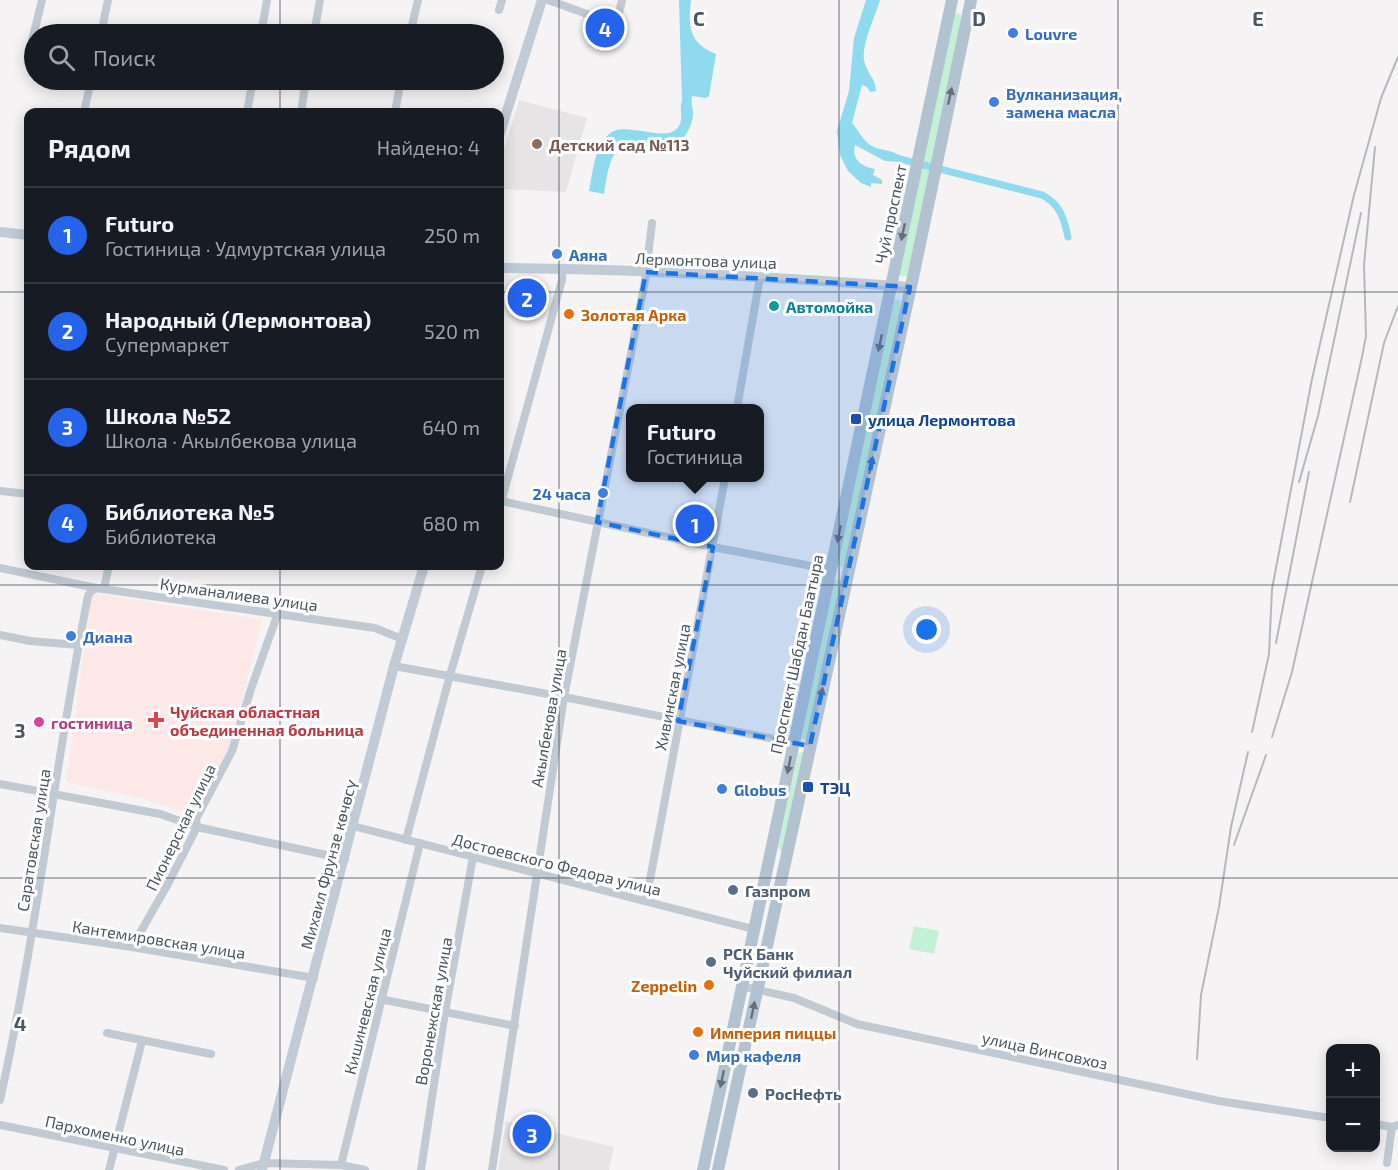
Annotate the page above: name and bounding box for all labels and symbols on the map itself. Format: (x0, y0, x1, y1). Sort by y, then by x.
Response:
pin: 4 (586, 6, 624, 51)
text: C (693, 6, 705, 30)
text: D (972, 6, 986, 30)
text: E (1252, 6, 1264, 30)
place label: Louvre (1025, 24, 1077, 43)
marker: Louvre (1006, 26, 1020, 40)
place label: Вулканизация, замена масла (1006, 84, 1122, 121)
one-way arrow (946, 86, 955, 105)
marker: Вулканизация, замена масла (987, 95, 1001, 109)
place label: Детский сад №113 (549, 135, 690, 154)
marker: Детский сад №113 (530, 137, 544, 151)
street label: Чуй проспект (870, 162, 911, 266)
one-way arrow (897, 222, 907, 241)
place label: Аяна (569, 245, 607, 264)
marker: Аяна (550, 247, 564, 261)
street label: Лермонтова улица (635, 248, 777, 273)
pin: 2 (508, 276, 546, 320)
place label: Автомойка (786, 297, 873, 316)
marker: Автомойка (767, 299, 781, 313)
place label: Золотая Арка (581, 305, 687, 324)
marker: Золотая Арка (562, 307, 576, 321)
one-way arrow (874, 334, 884, 352)
place label: улица Лермонтова (868, 410, 1016, 429)
marker: улица Лермонтова (849, 412, 863, 426)
one-way arrow (867, 455, 876, 474)
place label: 24 часа (532, 484, 591, 503)
marker: 24 часа (596, 486, 610, 500)
pin: 1 (676, 502, 714, 546)
one-way arrow (834, 524, 843, 543)
street label: Проспект Шабдан Баатыра (766, 552, 826, 756)
street label: Курманалиева улица (159, 574, 319, 615)
your location (912, 615, 941, 644)
street label: Хивинская улица (650, 622, 695, 752)
place label: Диана (83, 627, 133, 646)
marker: Диана (64, 629, 78, 643)
street label: Акылбекова улица (526, 647, 571, 789)
one-way arrow (817, 687, 826, 706)
place label: Чуйская областная объединенная больница (170, 702, 364, 739)
marker: Чуйская областная объединенная больница (147, 711, 165, 729)
place label: гостиница (51, 713, 133, 732)
marker: гостиница (32, 715, 46, 729)
text: 3 (14, 718, 26, 742)
one-way arrow (784, 756, 793, 775)
street label: Пионерская улица (141, 760, 220, 894)
street label: Саратовская улица (12, 767, 55, 913)
street label: Михаил Фрунзе көчөсү (296, 776, 361, 951)
place label: ТЭЦ (820, 778, 851, 797)
place label: Globus (734, 780, 787, 799)
marker: ТЭЦ (801, 780, 815, 794)
marker: Globus (715, 782, 729, 796)
street label: Достоевского Федора улица (450, 829, 663, 900)
place label: Газпром (745, 881, 811, 900)
marker: Газпром (726, 883, 740, 897)
street label: Кантемировская улица (71, 916, 247, 963)
street label: Кишиневская улица (340, 926, 395, 1076)
street label: Воронежская улица (411, 935, 456, 1087)
place label: РСК Банк Чуйский филиал (723, 944, 852, 981)
marker: РСК Банк Чуйский филиал (704, 955, 718, 969)
place label: Zeppelin (631, 976, 697, 995)
marker: Zeppelin (702, 978, 716, 992)
one-way arrow (749, 1000, 758, 1019)
text: 4 (14, 1011, 27, 1035)
place label: Империя пиццы (710, 1023, 836, 1042)
marker: Империя пиццы (691, 1025, 705, 1039)
street label: улица Винсовхоз (980, 1027, 1110, 1074)
place label: Мир кафеля (706, 1046, 801, 1065)
marker: Мир кафеля (687, 1048, 701, 1062)
one-way arrow (716, 1070, 726, 1088)
place label: РосНефть (765, 1084, 842, 1103)
marker: РосНефть (746, 1086, 760, 1100)
street label: Пархоменко улица (43, 1111, 186, 1160)
pin: 3 (512, 1112, 552, 1156)

